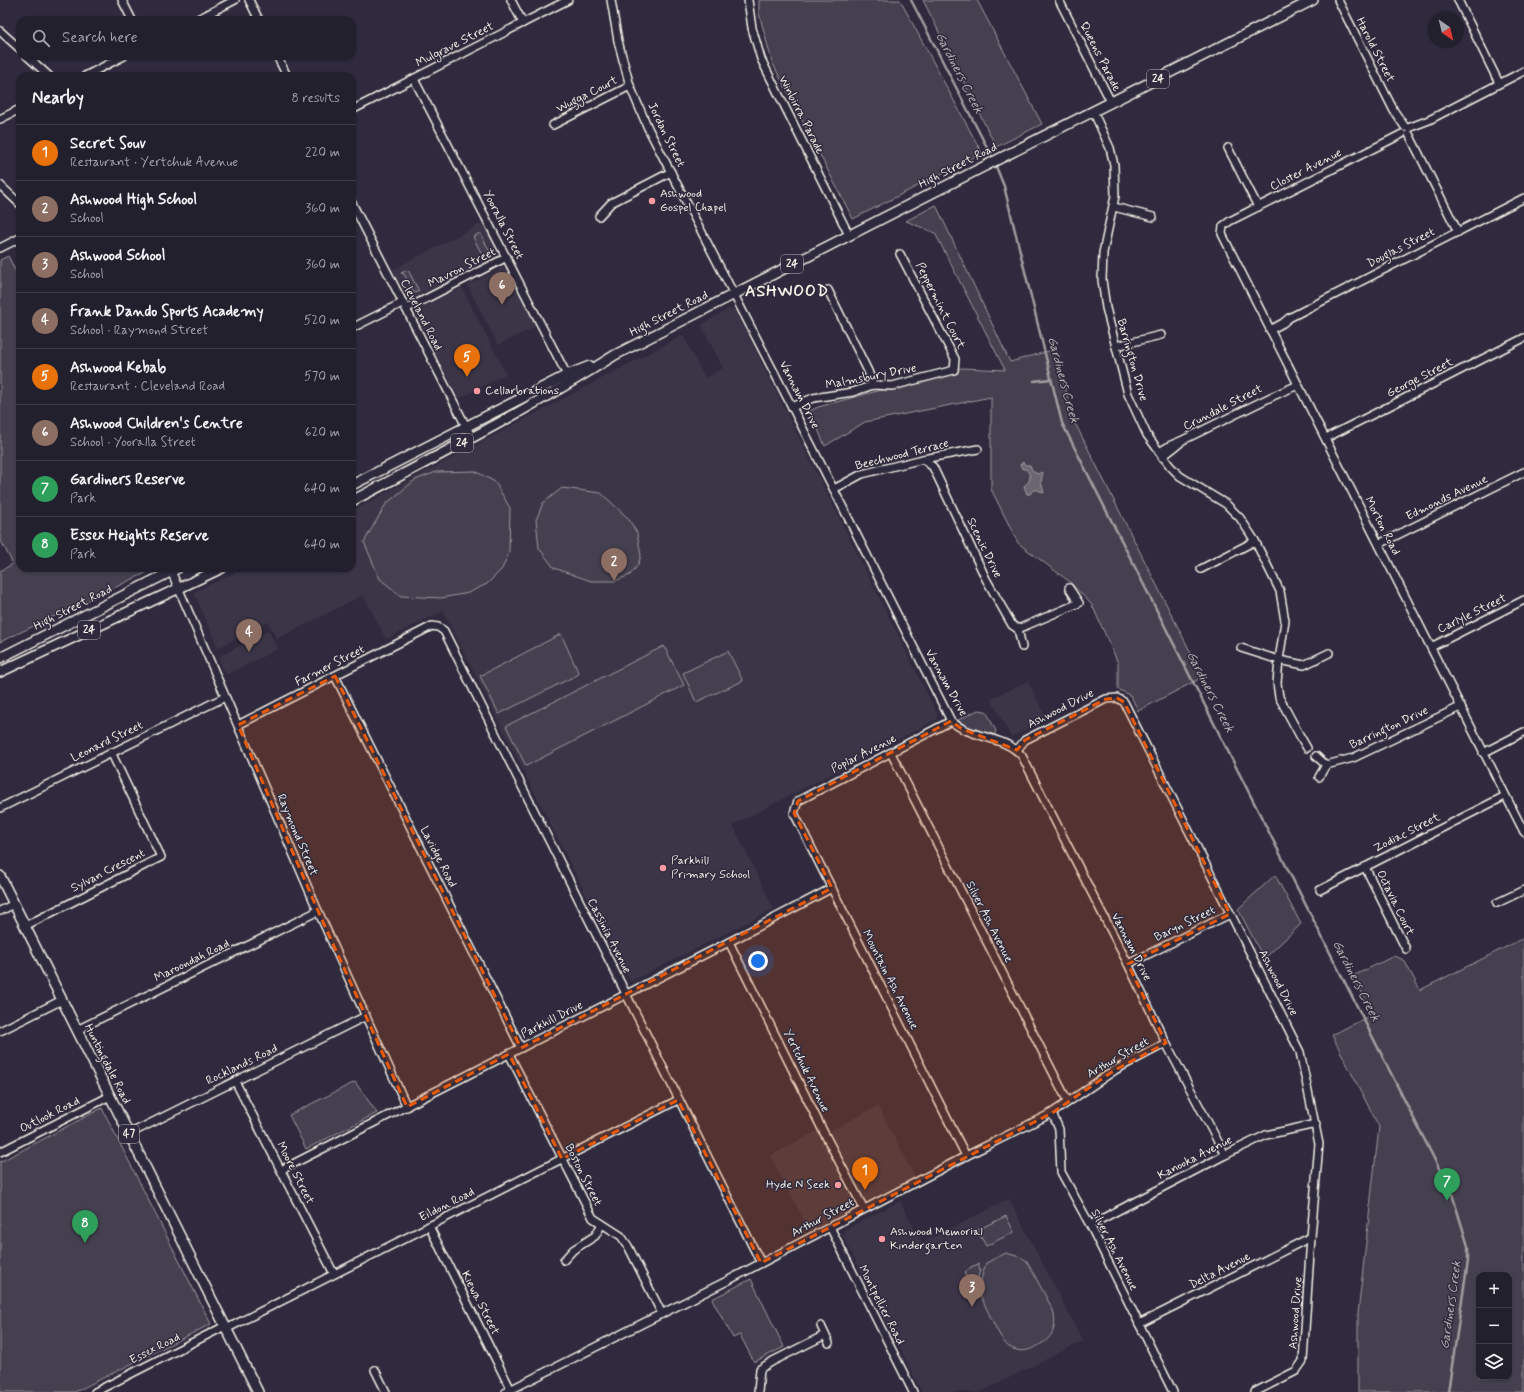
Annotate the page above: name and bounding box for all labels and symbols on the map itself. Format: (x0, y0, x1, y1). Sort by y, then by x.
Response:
north arrow (1428, 12, 1464, 48)
street label: Harold Street (1352, 15, 1398, 85)
street label: Mulgrave Street (413, 18, 497, 72)
street label: Queens Parade (1076, 19, 1125, 95)
water label: Gardiners Creek (931, 30, 987, 117)
road number: 24 (1147, 70, 1169, 88)
street label: Wugga Court (554, 73, 621, 118)
street label: Winbirra Parade (774, 73, 828, 157)
street label: Jordan Street (643, 100, 689, 170)
street label: High Street Road (916, 139, 1001, 194)
street label: Closter Avenue (1267, 145, 1345, 195)
place label: Ashwood Gospel Chapel (660, 186, 727, 216)
street label: Yooralla Street (479, 188, 528, 263)
marker: Ashwood Gospel Chapel (647, 196, 657, 206)
street label: Douglas Street (1365, 224, 1438, 273)
street label: Mavron Street (425, 244, 499, 292)
road number: 24 (781, 255, 803, 273)
street label: Peppermint Court (911, 260, 969, 352)
pin: 6 (489, 272, 515, 305)
street label: Cleveland Road (396, 277, 446, 353)
district label: ASHWOOD (745, 281, 829, 302)
street label: High Street Road (627, 287, 712, 342)
street label: Barrington Drive (1112, 317, 1151, 403)
water label: Gardiners Creek (1043, 335, 1083, 426)
pin: 5 (454, 344, 480, 377)
street label: George Street (1384, 354, 1456, 402)
street label: Vannam Drive (775, 358, 823, 432)
street label: Malmsbury Drive (824, 360, 918, 394)
street label: Crundale Street (1181, 381, 1266, 435)
place label: Cellarbrations (485, 383, 559, 399)
marker: Cellarbrations (472, 386, 482, 396)
road number: 24 (451, 434, 473, 452)
street label: Beechwood Terrace (853, 436, 951, 474)
street label: Edmonds Avenue (1403, 471, 1491, 525)
street label: Morton Road (1360, 494, 1404, 558)
street label: Scenic Drive (962, 515, 1006, 581)
pin: 2 (601, 548, 627, 581)
street label: High Street Road (31, 581, 116, 636)
street label: Carlyle Street (1435, 590, 1509, 638)
pin: 4 (236, 619, 262, 652)
road number: 24 (78, 621, 100, 639)
street label: Farmer Street (292, 641, 368, 690)
street label: Vannam Drive (921, 647, 971, 719)
water label: Gardiners Creek (1182, 649, 1238, 736)
street label: Ashwood Drive (1025, 685, 1097, 733)
street label: Barrington Drive (1347, 703, 1431, 754)
street label: Leonard Street (68, 717, 146, 766)
street label: Poplar Avenue (829, 731, 900, 777)
street label: Raymond Street (273, 792, 322, 879)
street label: Zodiac Street (1371, 809, 1443, 857)
street label: Lavidge Road (416, 824, 460, 890)
street label: Sylvan Crescent (68, 845, 148, 897)
place label: Parkhill Primary School (671, 853, 750, 883)
marker: Parkhill Primary School (658, 863, 668, 873)
street label: Octavia Court (1372, 868, 1418, 939)
street label: Silver Ash Avenue (962, 878, 1017, 966)
street label: Cassinia Avenue (583, 896, 635, 976)
street label: Baryn Street (1152, 902, 1219, 946)
street label: Vannam Drive (1107, 910, 1155, 984)
street label: Mountain Ash Avenue (858, 927, 922, 1033)
street label: Maroondah Road (152, 936, 232, 986)
water label: Gardiners Creek (1328, 938, 1384, 1025)
street label: Ashwood Drive (1254, 947, 1302, 1019)
your location (748, 951, 768, 971)
street label: Parkhill Drive (518, 998, 586, 1042)
street label: Huntingdale Road (79, 1021, 134, 1107)
street label: Yertchuk Avenue (779, 1027, 833, 1115)
street label: Arthur Street (1084, 1033, 1152, 1082)
street label: Rocklands Road (203, 1041, 281, 1089)
street label: Outlook Road (17, 1093, 83, 1137)
road number: 47 (119, 1125, 139, 1143)
street label: Kanooka Avenue (1155, 1132, 1235, 1184)
street label: Moore Street (272, 1139, 318, 1207)
street label: Boston Street (561, 1141, 606, 1209)
pin: 1 (852, 1157, 878, 1190)
pin: 7 (1434, 1168, 1460, 1201)
place label: Hyde N Seek (766, 1177, 830, 1193)
marker: Hyde N Seek (833, 1180, 843, 1190)
street label: Eildon Road (417, 1184, 477, 1226)
street label: Arthur Street (789, 1194, 858, 1241)
street label: Silver Ash Avenue (1087, 1206, 1142, 1294)
pin: 8 (72, 1210, 98, 1243)
place label: Ashwood Memorial Kindergarten (890, 1224, 983, 1255)
marker: Ashwood Memorial Kindergarten (877, 1234, 887, 1244)
street label: Delta Avenue (1187, 1249, 1254, 1293)
water label: Gardiners Creek (1436, 1259, 1466, 1350)
street label: Montpellier Road (854, 1262, 908, 1348)
street label: Kiewa Street (457, 1268, 503, 1338)
pin: 3 (959, 1274, 985, 1307)
street label: Ashwood Drive (1285, 1276, 1307, 1350)
street label: Essex Road (127, 1329, 183, 1369)

